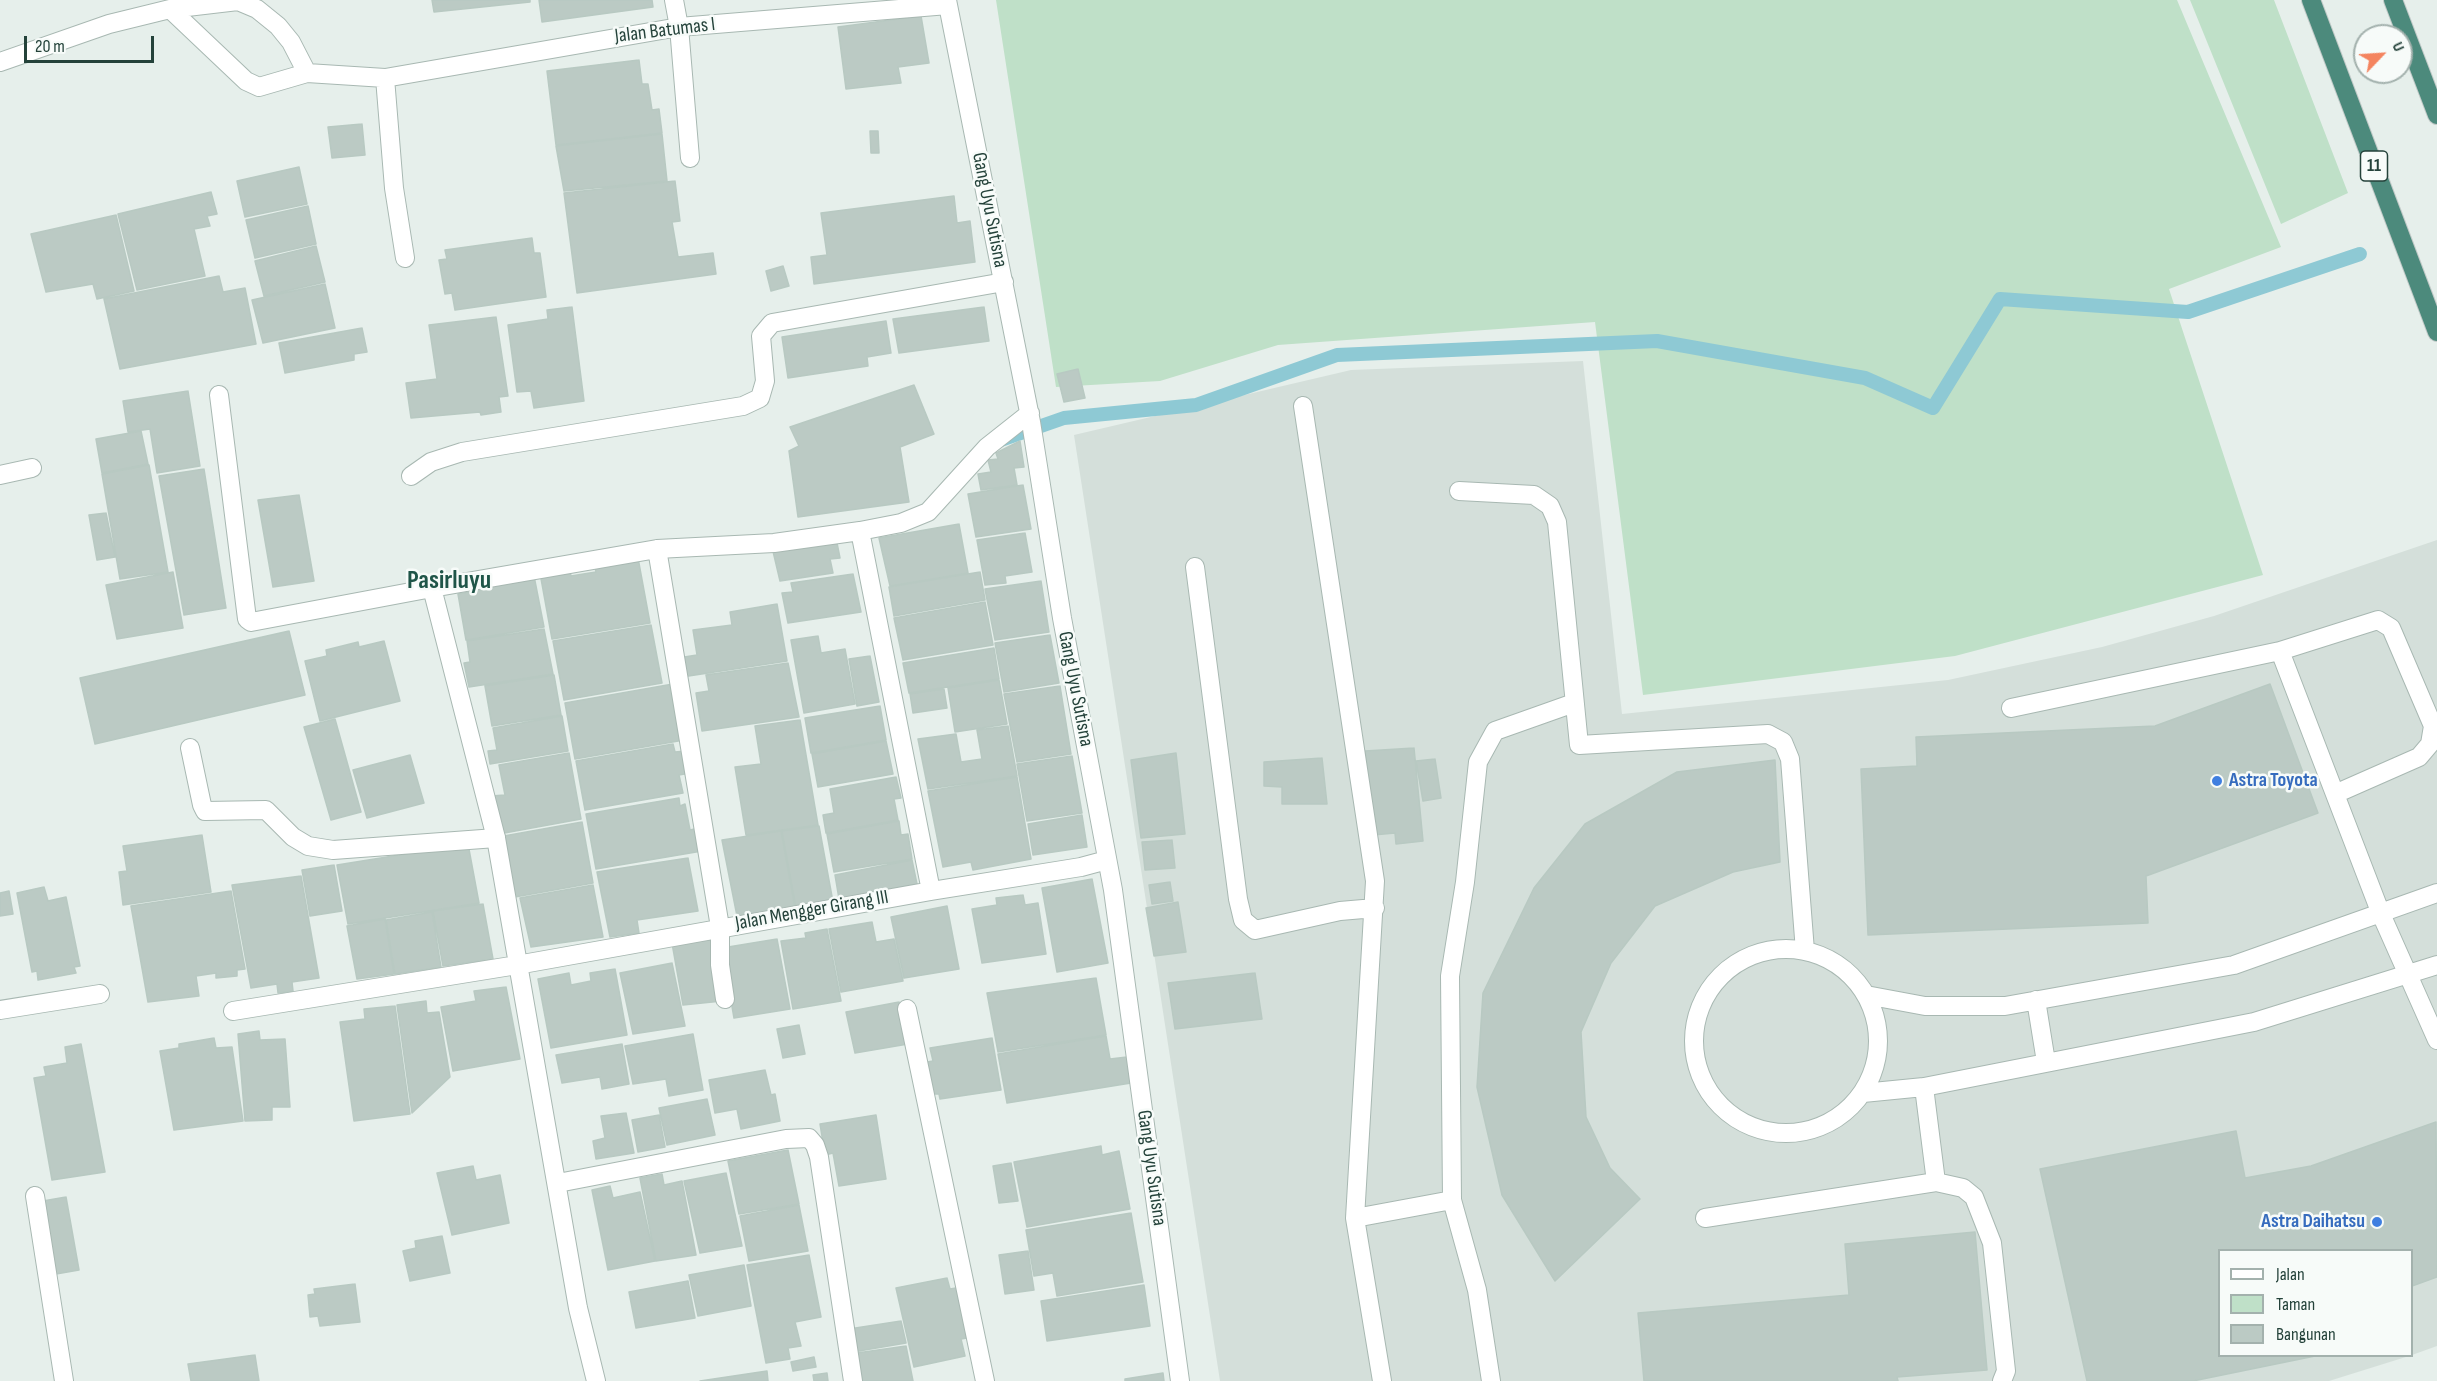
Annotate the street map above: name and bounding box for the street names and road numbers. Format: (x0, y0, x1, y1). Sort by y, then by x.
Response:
street label: Jalan Batumas I (613, 13, 717, 49)
street label: Gang Uyu Sutisna (966, 150, 1012, 270)
road number: 11 (2360, 151, 2388, 181)
street label: Gang Uyu Sutisna (1052, 629, 1098, 749)
street label: Jalan Mengger Girang III (734, 886, 890, 936)
street label: Gang Uyu Sutisna (1131, 1109, 1171, 1227)

